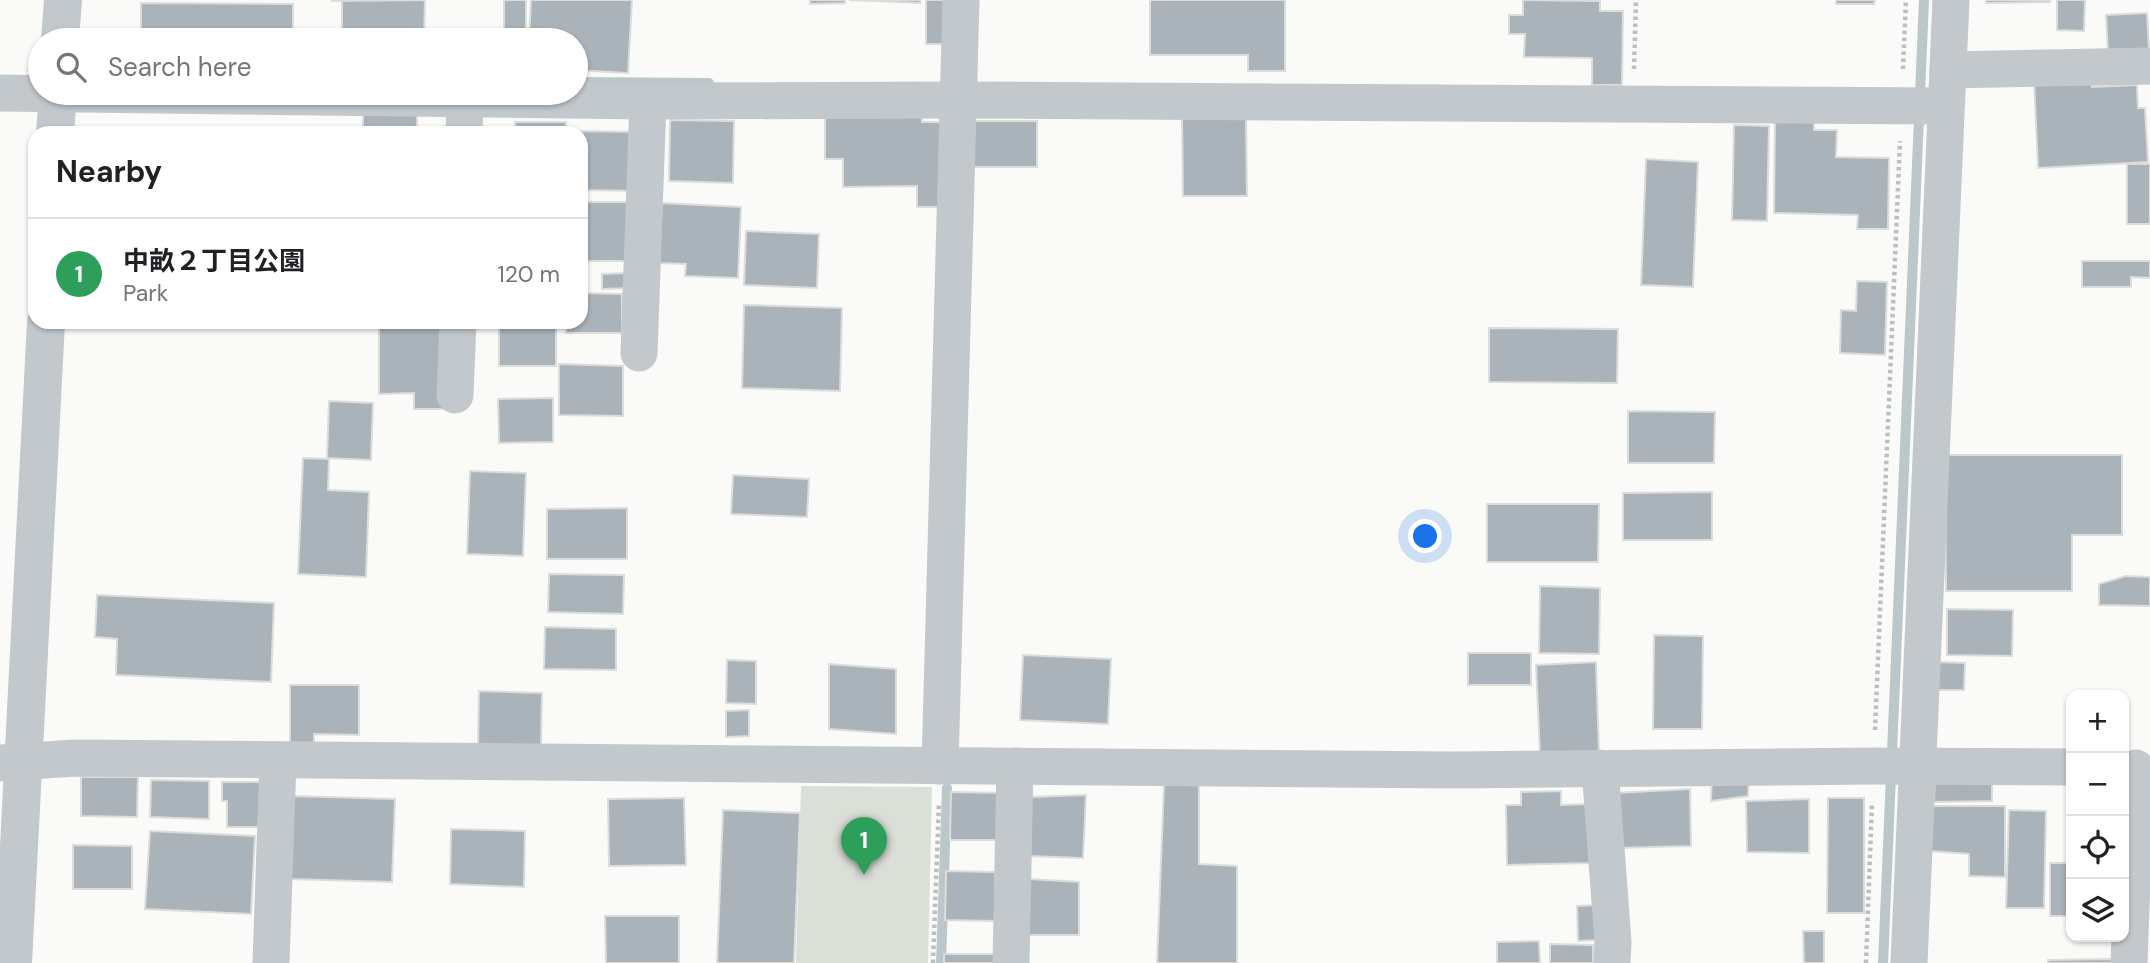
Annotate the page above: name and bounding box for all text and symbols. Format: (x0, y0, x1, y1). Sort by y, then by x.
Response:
search box (28, 28, 588, 105)
icon: search (52, 48, 90, 86)
text: Search here (108, 50, 251, 84)
text: Nearby (56, 152, 162, 191)
text: 中畝２丁目公園 (123, 244, 305, 278)
text: 1 (75, 259, 83, 289)
text: 120 m (497, 259, 560, 289)
text: Park (123, 278, 168, 308)
your location (1408, 519, 1442, 553)
map controls (2066, 690, 2129, 942)
button: + (2066, 690, 2129, 753)
button: − (2066, 753, 2129, 816)
button: locate (2066, 816, 2129, 879)
pin: 1 (841, 817, 887, 875)
button: layers (2066, 879, 2129, 942)

